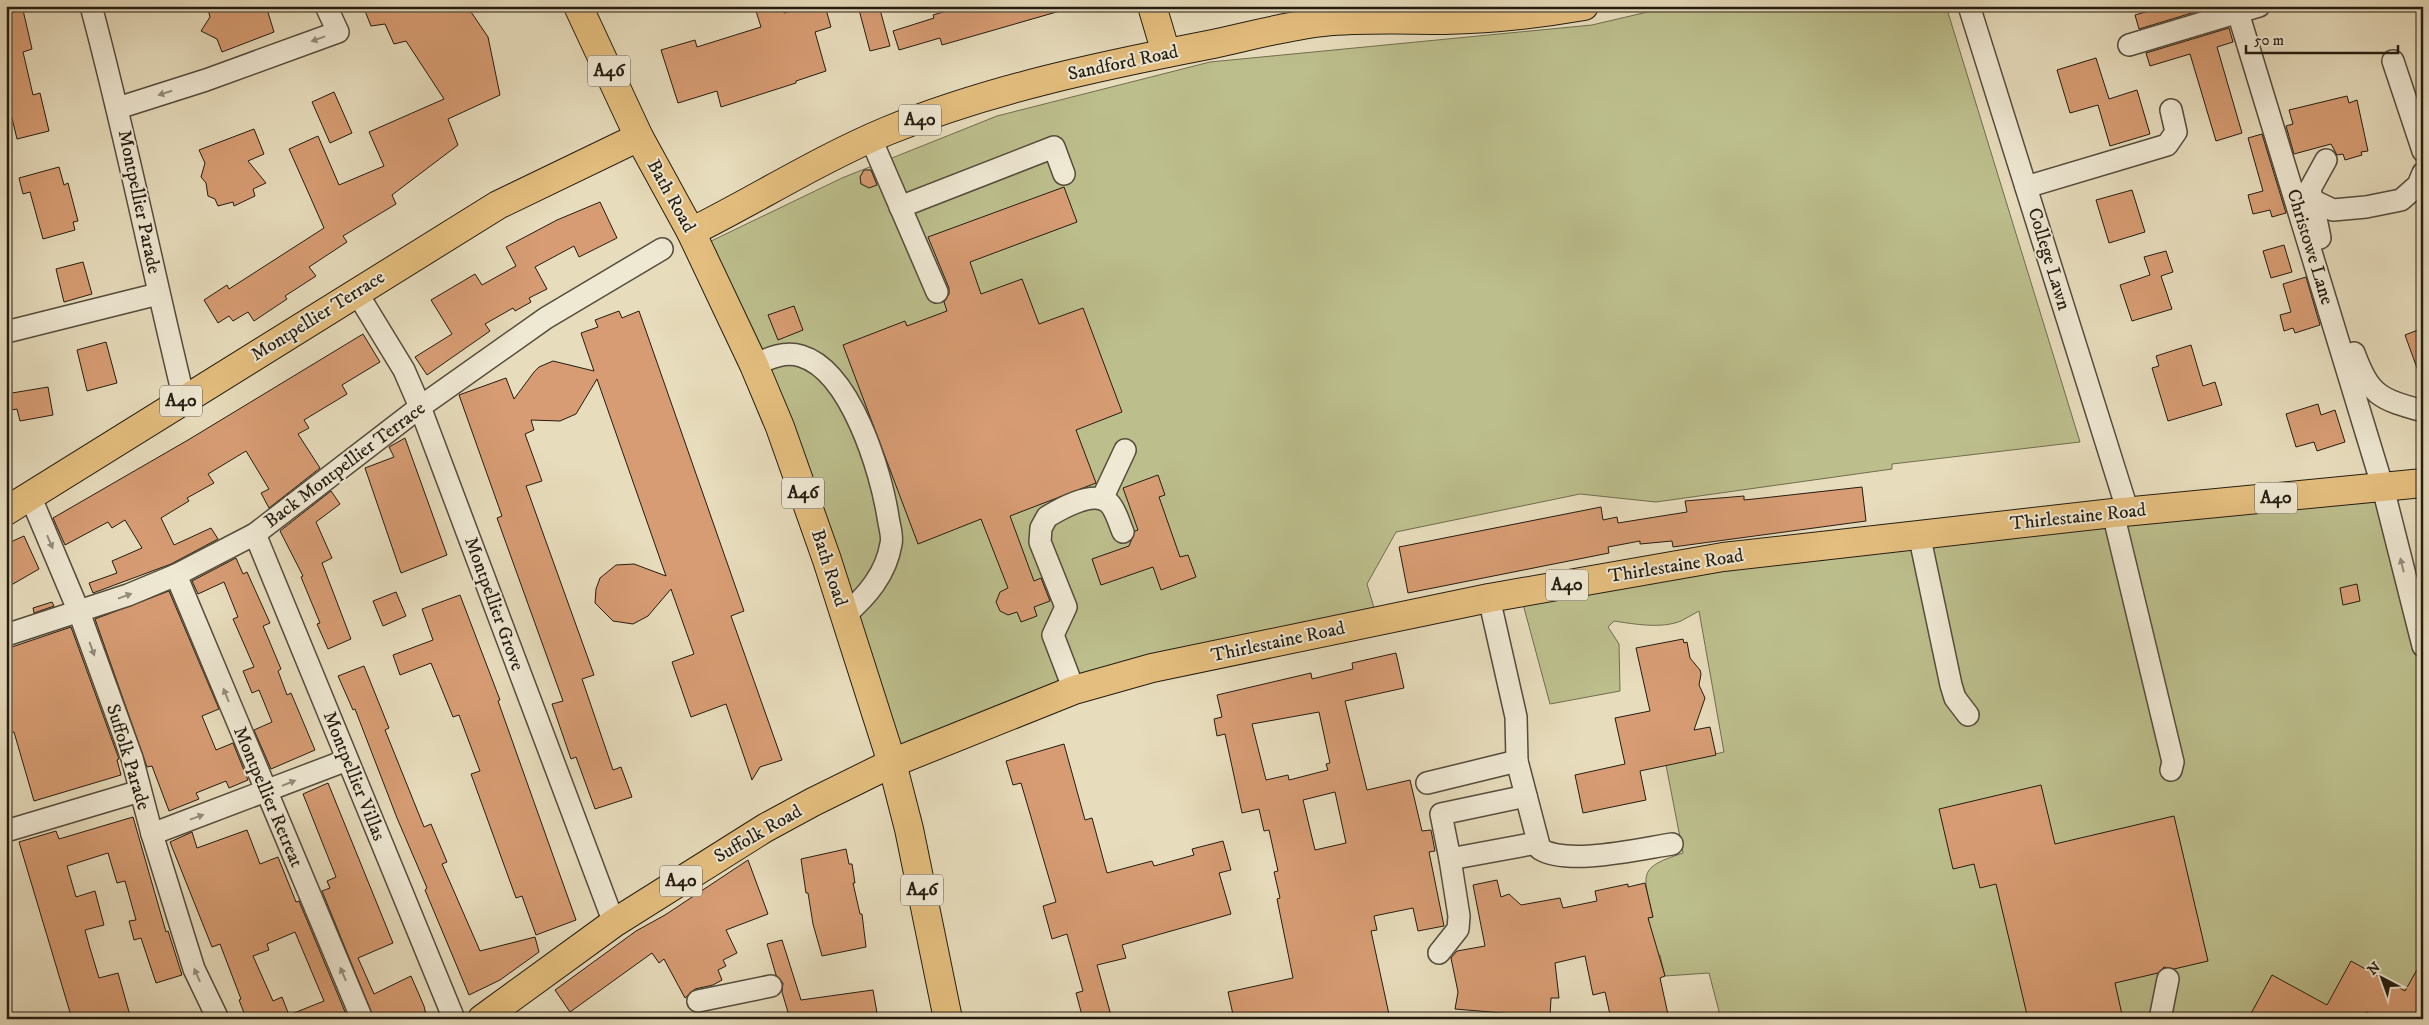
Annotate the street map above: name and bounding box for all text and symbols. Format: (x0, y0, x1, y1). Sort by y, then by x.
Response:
scale bar (2246, 22, 2399, 54)
text: 50 m (2254, 31, 2284, 50)
one-way arrow (310, 35, 325, 43)
street label: Sandford Road (1066, 40, 1181, 86)
road number: A46 (588, 56, 630, 86)
one-way arrow (157, 90, 172, 97)
road number: A40 (899, 104, 941, 136)
street label: Montpellier Parade (113, 128, 166, 276)
street label: Bath Road (642, 156, 701, 237)
street label: Christowe Lane (2281, 186, 2339, 308)
street label: College Lawn (2023, 205, 2076, 313)
street label: Montpellier Terrace (247, 265, 389, 366)
road number: A40 (160, 386, 202, 416)
street label: Back Montpellier Terrace (260, 397, 430, 533)
road number: A46 (782, 478, 824, 508)
road number: A40 (2255, 482, 2297, 514)
street label: Thirlestaine Road (2009, 498, 2147, 536)
street label: Bath Road (806, 527, 852, 610)
street label: Montpellier Grove (459, 534, 529, 674)
one-way arrow (46, 535, 54, 549)
street label: Thirlestaine Road (1607, 544, 1746, 588)
one-way arrow (2398, 558, 2406, 573)
road number: A40 (1546, 570, 1588, 600)
one-way arrow (118, 592, 133, 600)
street label: Thirlestaine Road (1209, 616, 1348, 667)
one-way arrow (89, 641, 96, 656)
one-way arrow (221, 688, 229, 702)
street label: Suffolk Parade (101, 701, 155, 813)
street label: Montpellier Villas (318, 708, 390, 844)
street label: Montpellier Retreat (228, 723, 308, 871)
one-way arrow (282, 778, 296, 786)
street label: Suffolk Road (710, 799, 806, 868)
one-way arrow (190, 813, 205, 820)
road number: A40 (660, 866, 702, 896)
road number: A46 (901, 874, 943, 906)
north arrow (2356, 952, 2406, 1002)
text: N (2364, 958, 2385, 980)
one-way arrow (339, 966, 347, 981)
one-way arrow (193, 967, 202, 982)

